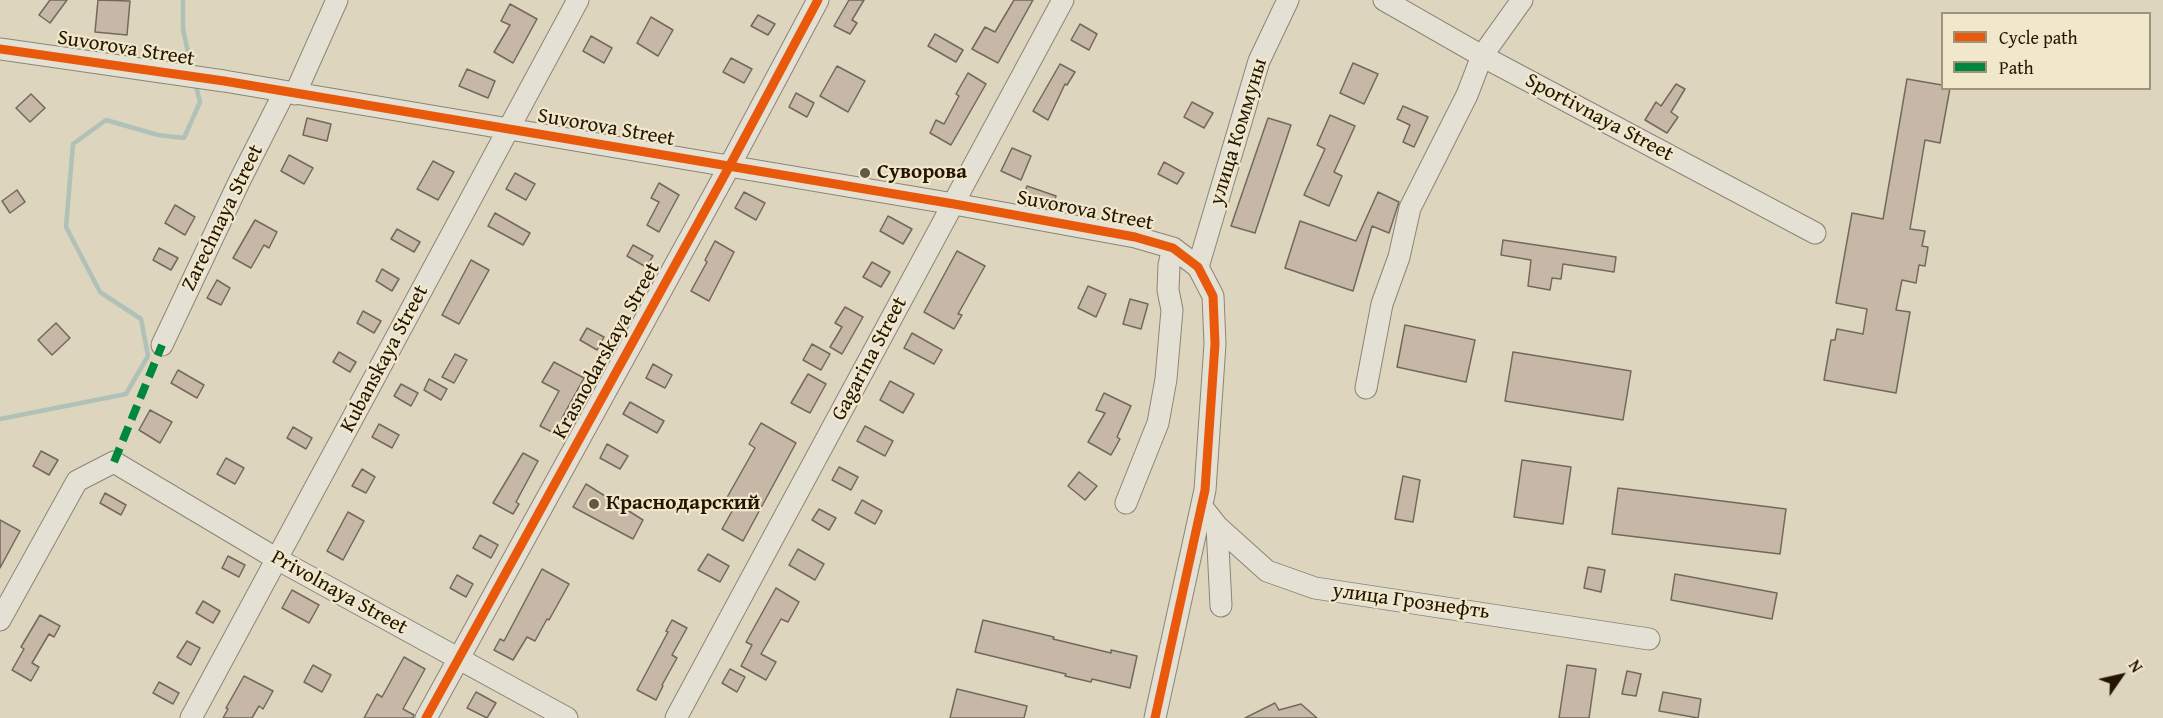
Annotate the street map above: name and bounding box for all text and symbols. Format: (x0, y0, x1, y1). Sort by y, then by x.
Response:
legend (1941, 12, 2151, 90)
text: Cycle path (1999, 24, 2078, 51)
street label: Suvorova Street (56, 26, 196, 72)
text: Path (1999, 54, 2034, 81)
street label: улица Коммуны (1205, 55, 1273, 209)
street label: Sportivnaya Street (1521, 68, 1677, 168)
street label: Suvorova Street (536, 104, 676, 152)
street label: Zarechnaya Street (177, 141, 269, 295)
place label: Суворова (877, 160, 967, 186)
marker: Суворова (858, 166, 872, 180)
street label: Suvorova Street (1015, 185, 1155, 237)
street label: Krasnodarskaya Street (548, 258, 666, 444)
street label: Kubanskaya Street (336, 281, 434, 437)
street label: Gagarina Street (827, 293, 913, 425)
place label: Краснодарский (606, 491, 760, 517)
marker: Краснодарский (587, 497, 601, 511)
street label: Privolnaya Street (266, 545, 412, 641)
street label: улица Грознефть (1331, 578, 1491, 626)
north arrow (2091, 646, 2151, 706)
text: N (2123, 655, 2149, 677)

